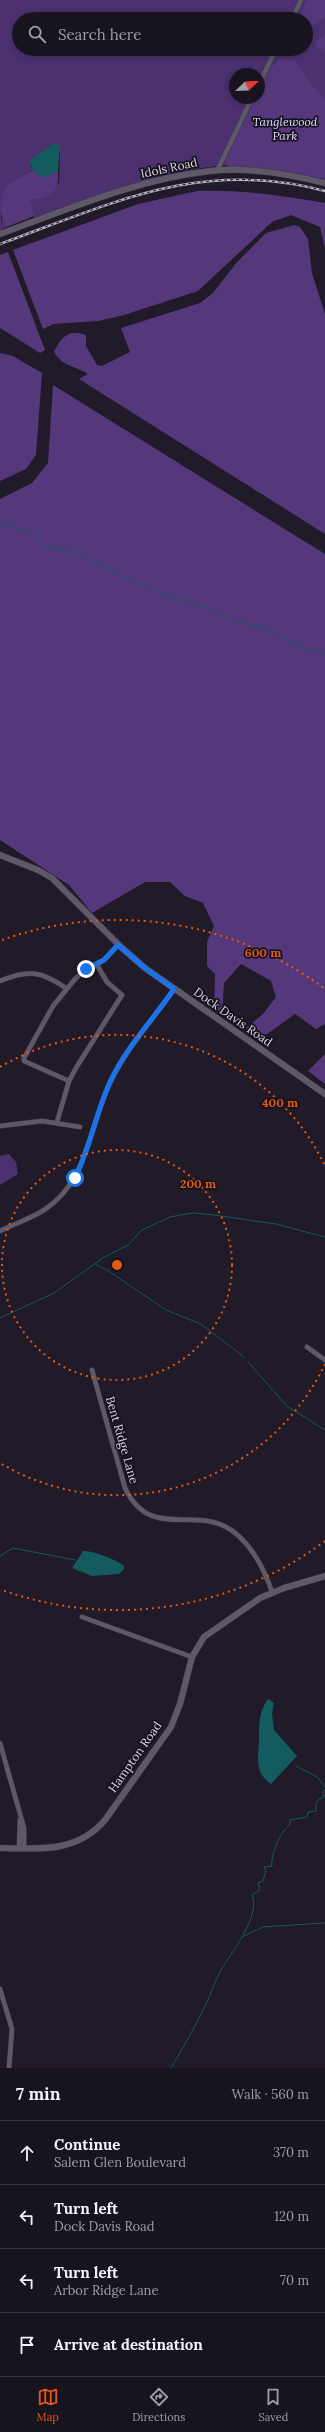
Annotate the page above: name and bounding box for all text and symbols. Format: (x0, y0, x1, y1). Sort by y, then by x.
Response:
search box (12, 12, 313, 56)
icon: search (26, 23, 48, 45)
text: Search here (58, 25, 141, 44)
north arrow (229, 68, 265, 104)
park label: Tanglewood Park (253, 114, 318, 143)
street label: Idols Road (139, 154, 199, 181)
text: 600 m (245, 945, 281, 960)
route end (77, 960, 95, 978)
street label: Dock Davis Road (191, 984, 276, 1049)
text: 400 m (262, 1095, 298, 1110)
route start (66, 1169, 84, 1187)
text: 200 m (180, 1176, 216, 1191)
centre of rings (110, 1258, 124, 1272)
street label: Bent Ridge Lane (103, 1394, 142, 1486)
street label: Hampton Road (105, 1718, 165, 1795)
text: 7 min (16, 2083, 61, 2105)
text: Walk · 560 m (232, 2086, 309, 2103)
text: Continue (54, 2135, 120, 2154)
icon: ahead (16, 2142, 38, 2164)
text: 370 m (273, 2144, 309, 2161)
text: Salem Glen Boulevard (54, 2154, 186, 2171)
text: Turn left (54, 2199, 118, 2218)
icon: left (16, 2206, 38, 2228)
text: 120 m (274, 2208, 309, 2225)
text: Dock Davis Road (54, 2218, 155, 2235)
text: Turn left (54, 2263, 118, 2282)
icon: left (16, 2270, 38, 2292)
text: 70 m (280, 2272, 309, 2289)
text: Arbor Ridge Lane (54, 2282, 159, 2299)
icon: arrive (16, 2334, 38, 2356)
text: Arrive at destination (54, 2335, 203, 2354)
tab: Map (37, 2386, 59, 2424)
tab: Directions (132, 2386, 185, 2424)
tab: Saved (259, 2386, 288, 2424)

